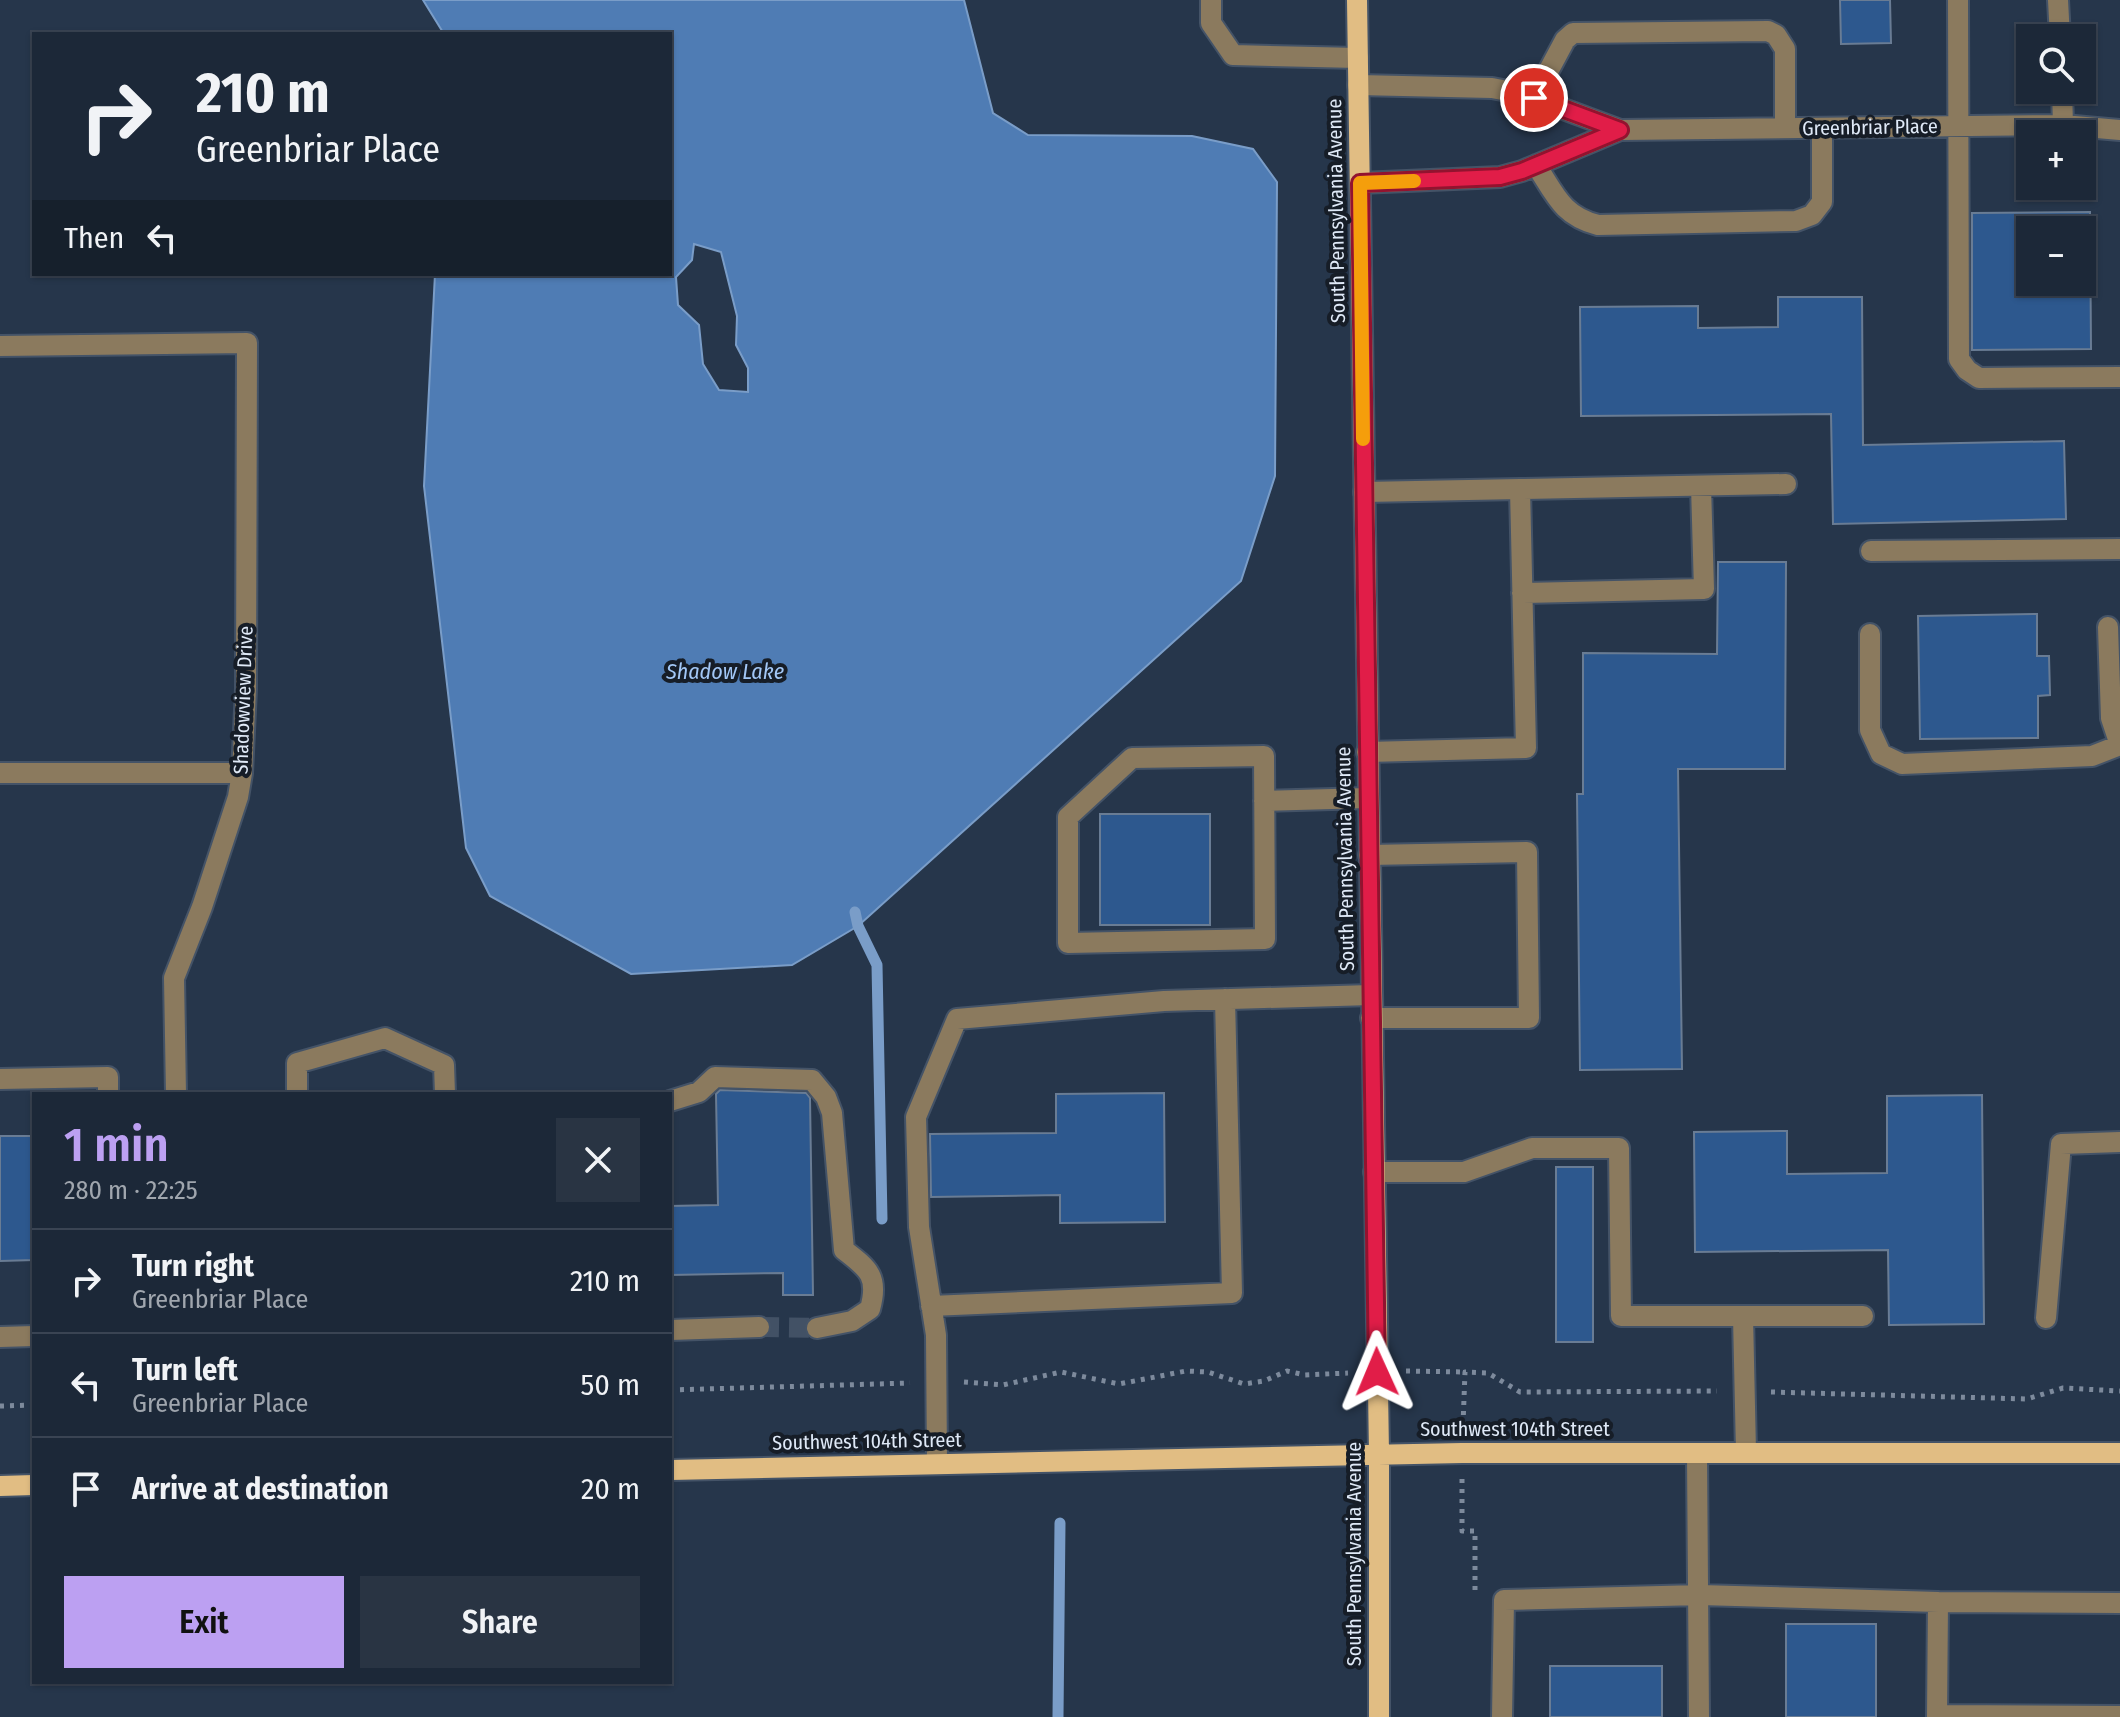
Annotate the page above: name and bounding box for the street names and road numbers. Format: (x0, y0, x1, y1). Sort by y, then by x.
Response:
street label: South Pennsylvania Avenue (1322, 99, 1350, 323)
street label: Greenbriar Place (1802, 114, 1938, 140)
street label: Shadowview Drive (228, 625, 258, 775)
street label: South Pennsylvania Avenue (1331, 747, 1359, 971)
street label: Southwest 104th Street (1420, 1417, 1610, 1441)
street label: Southwest 104th Street (772, 1427, 962, 1455)
street label: South Pennsylvania Avenue (1342, 1442, 1366, 1666)

